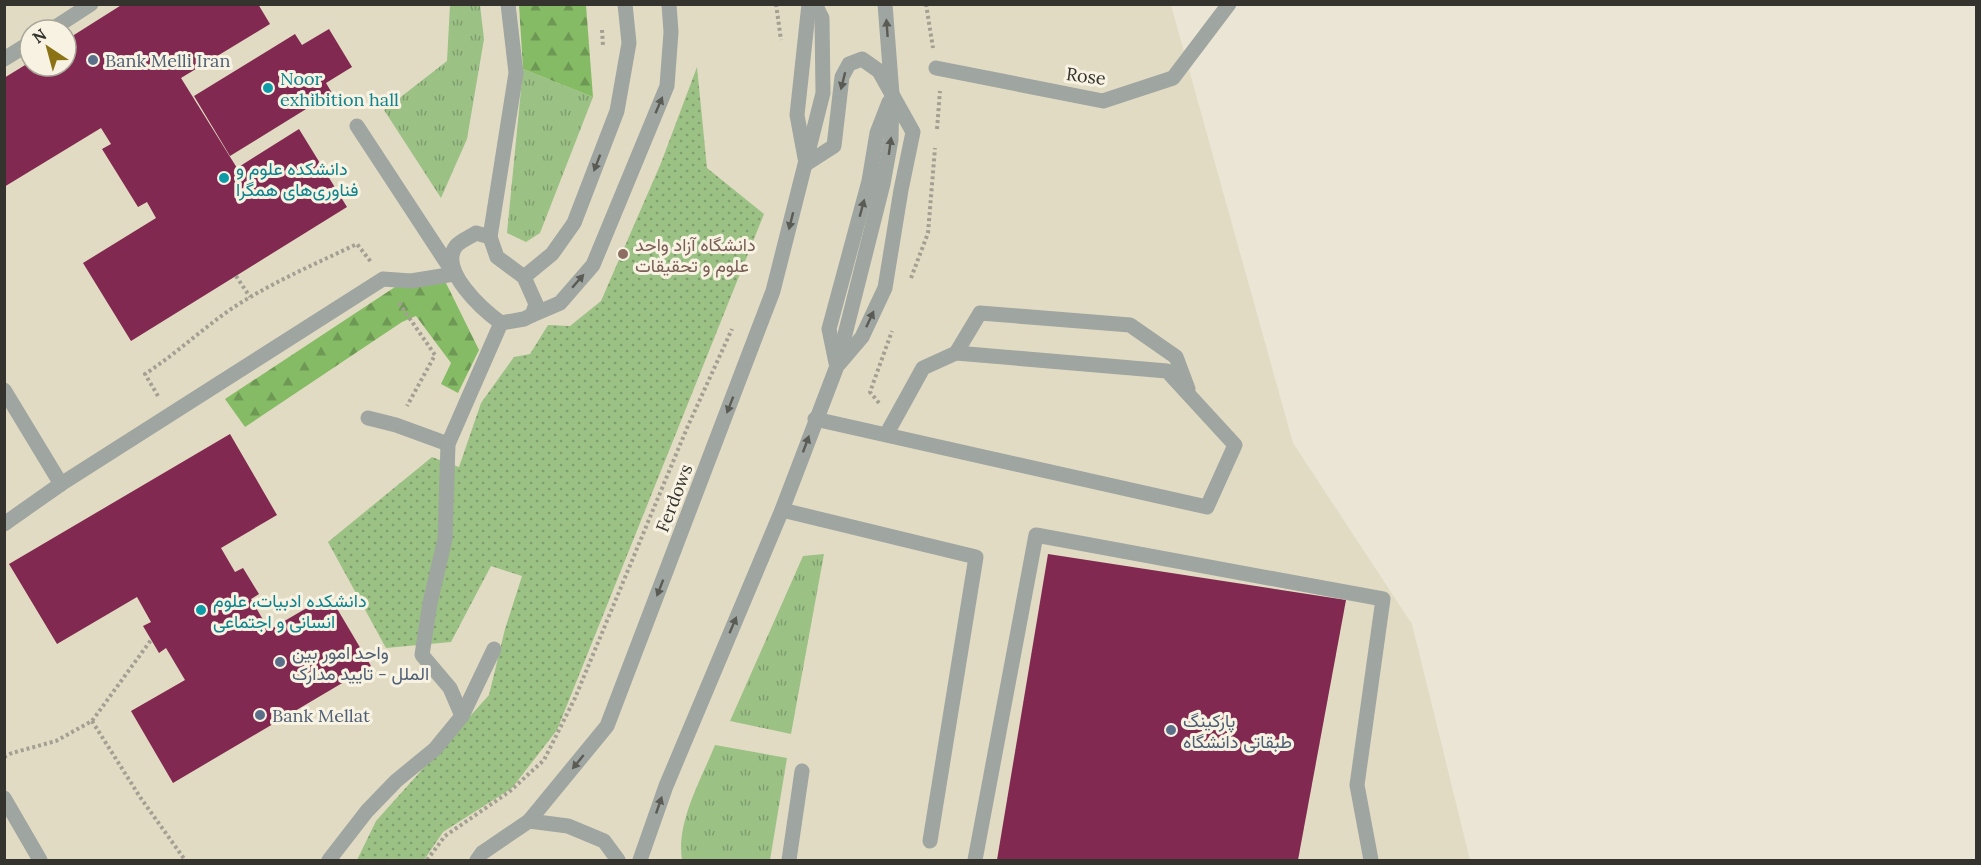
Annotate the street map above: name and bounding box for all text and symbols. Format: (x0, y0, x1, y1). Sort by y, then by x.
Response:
north arrow (18, 18, 78, 78)
one-way arrow (882, 19, 892, 38)
text: N (28, 24, 50, 48)
place label: Bank Melli Iran (105, 49, 230, 72)
marker: Bank Melli Iran (86, 53, 100, 67)
street label: Rose (1065, 62, 1107, 90)
place label: Noor exhibition hall (280, 67, 399, 111)
one-way arrow (837, 72, 847, 90)
marker: Noor exhibition hall (261, 81, 275, 95)
one-way arrow (655, 96, 664, 114)
one-way arrow (885, 137, 894, 156)
one-way arrow (592, 154, 601, 172)
place label: دانشکده علوم و فناوری‌های همگرا (236, 157, 358, 201)
marker: دانشکده علوم و فناوری‌های همگرا (217, 171, 231, 185)
one-way arrow (858, 199, 867, 217)
one-way arrow (786, 212, 796, 230)
place label: دانشگاه آزاد واحد علوم و تحقیقات (635, 233, 756, 278)
marker: دانشگاه آزاد واحد علوم و تحقیقات (616, 247, 630, 261)
one-way arrow (571, 274, 584, 289)
one-way arrow (866, 311, 875, 328)
one-way arrow (724, 397, 734, 415)
one-way arrow (802, 435, 812, 453)
street label: Ferdows (651, 461, 697, 535)
one-way arrow (655, 579, 665, 597)
place label: دانشکده ادبیات، علوم انسانی و اجتماعی (213, 589, 367, 633)
marker: دانشکده ادبیات، علوم انسانی و اجتماعی (194, 603, 208, 617)
one-way arrow (729, 616, 738, 634)
place label: واحد امور بین الملل - تایید مدارک (292, 641, 429, 685)
marker: واحد امور بین الملل - تایید مدارک (273, 655, 287, 669)
place label: Bank Mellat (272, 704, 370, 727)
marker: Bank Mellat (253, 708, 267, 722)
place label: پارکینگ طبقاتی دانشگاه (1183, 709, 1292, 753)
marker: پارکینگ طبقاتی دانشگاه (1164, 723, 1178, 737)
one-way arrow (571, 754, 584, 770)
one-way arrow (655, 796, 664, 814)

